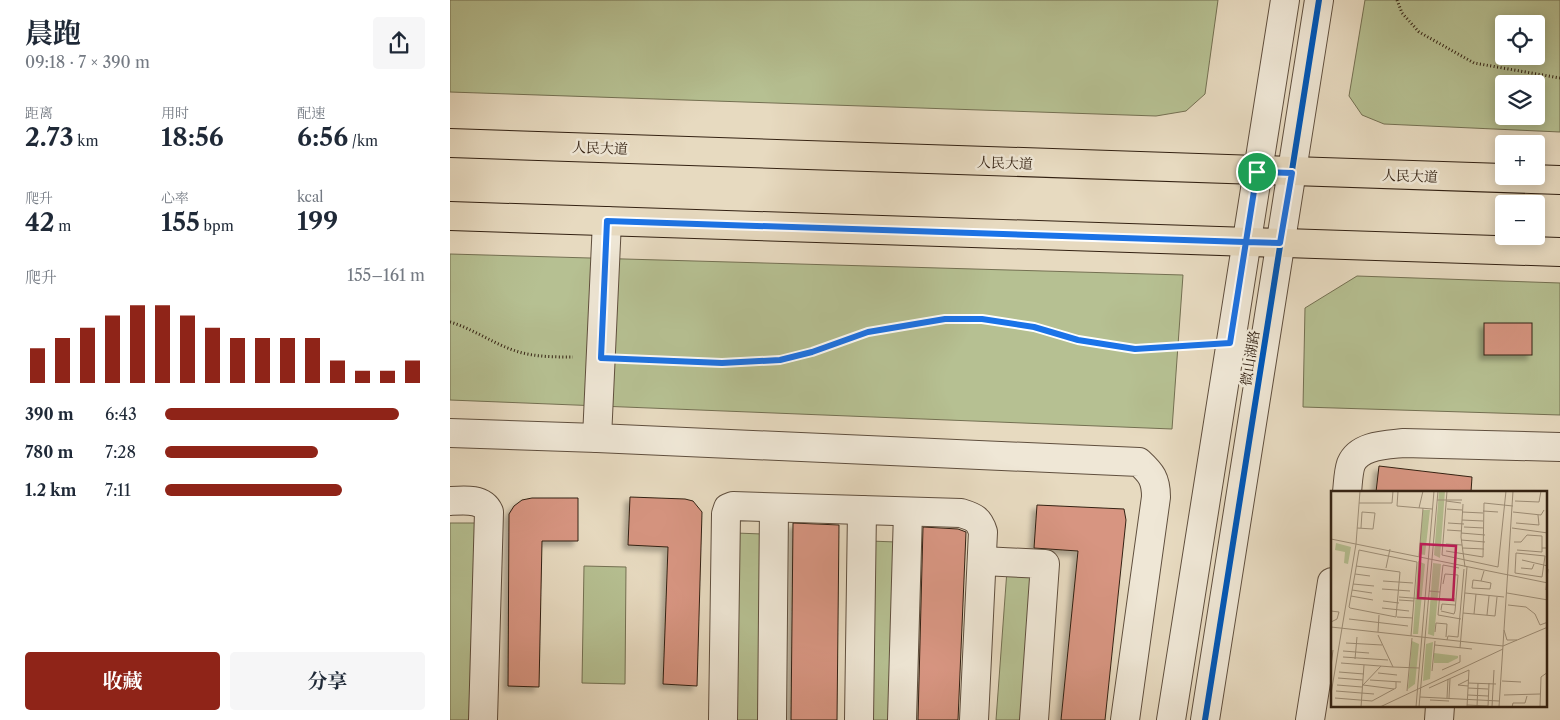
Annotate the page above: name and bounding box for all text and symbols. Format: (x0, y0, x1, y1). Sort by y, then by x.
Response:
map controls (1495, 15, 1545, 245)
button: locate (1495, 15, 1545, 65)
text: 晨跑 (25, 16, 81, 50)
button: share (373, 17, 425, 69)
text: 09:18 · 7 × 390 m (25, 52, 150, 72)
button: layers (1495, 75, 1545, 125)
text: 距离 (25, 104, 53, 122)
text: 用时 (161, 104, 189, 122)
text: 配速 (297, 104, 325, 122)
text: 2.73 (25, 122, 74, 153)
text: 18:56 (161, 122, 224, 153)
text: 6:56 (297, 122, 348, 153)
text: km (74, 132, 98, 150)
text: /km (348, 132, 378, 150)
button: + (1495, 135, 1545, 185)
street label: 人民大道 (572, 138, 628, 158)
pin (1236, 151, 1278, 193)
street label: 人民大道 (977, 153, 1033, 173)
icon: arrive (1243, 158, 1271, 186)
street label: 人民大道 (1382, 166, 1438, 186)
text: kcal (297, 188, 323, 206)
text: 爬升 (25, 189, 53, 207)
text: 心率 (161, 189, 189, 207)
button: − (1495, 195, 1545, 245)
text: 199 (297, 206, 338, 237)
text: 42 (25, 207, 55, 238)
text: 155 (161, 207, 200, 238)
text: m (55, 217, 71, 235)
text: bpm (200, 217, 234, 235)
text: 155–161 m (347, 265, 425, 285)
text: 爬升 (25, 267, 57, 287)
street label: 微山湖路 (1237, 329, 1263, 387)
text: 390 m (25, 404, 74, 424)
text: 6:43 (105, 404, 137, 424)
text: 780 m (25, 442, 73, 462)
text: 7:28 (105, 442, 136, 462)
text: 1.2 km (25, 480, 77, 500)
text: 7:11 (105, 480, 131, 500)
inset map (1331, 491, 1548, 708)
button: 收藏 (25, 652, 220, 710)
button: 分享 (230, 652, 425, 710)

